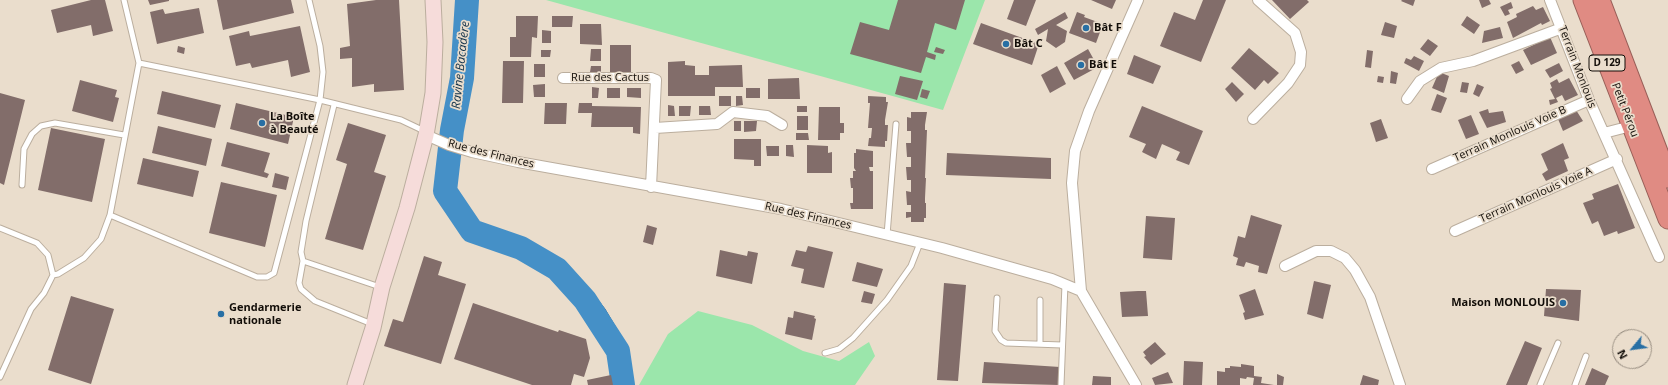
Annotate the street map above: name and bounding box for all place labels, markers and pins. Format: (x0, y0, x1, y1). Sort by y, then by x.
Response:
place label: Bât F (1094, 21, 1122, 35)
marker: Bât F (1081, 23, 1091, 33)
place label: Bât C (1014, 37, 1043, 51)
marker: Bât C (1001, 39, 1011, 49)
place label: Bât E (1089, 58, 1117, 72)
marker: Bât E (1076, 60, 1086, 70)
place label: La Boîte à Beauté (270, 110, 319, 136)
marker: La Boîte à Beauté (257, 118, 267, 128)
place label: Maison MONLOUIS (1451, 296, 1555, 310)
marker: Maison MONLOUIS (1558, 298, 1568, 308)
place label: Gendarmerie nationale (229, 301, 301, 327)
marker: Gendarmerie nationale (216, 309, 226, 319)

